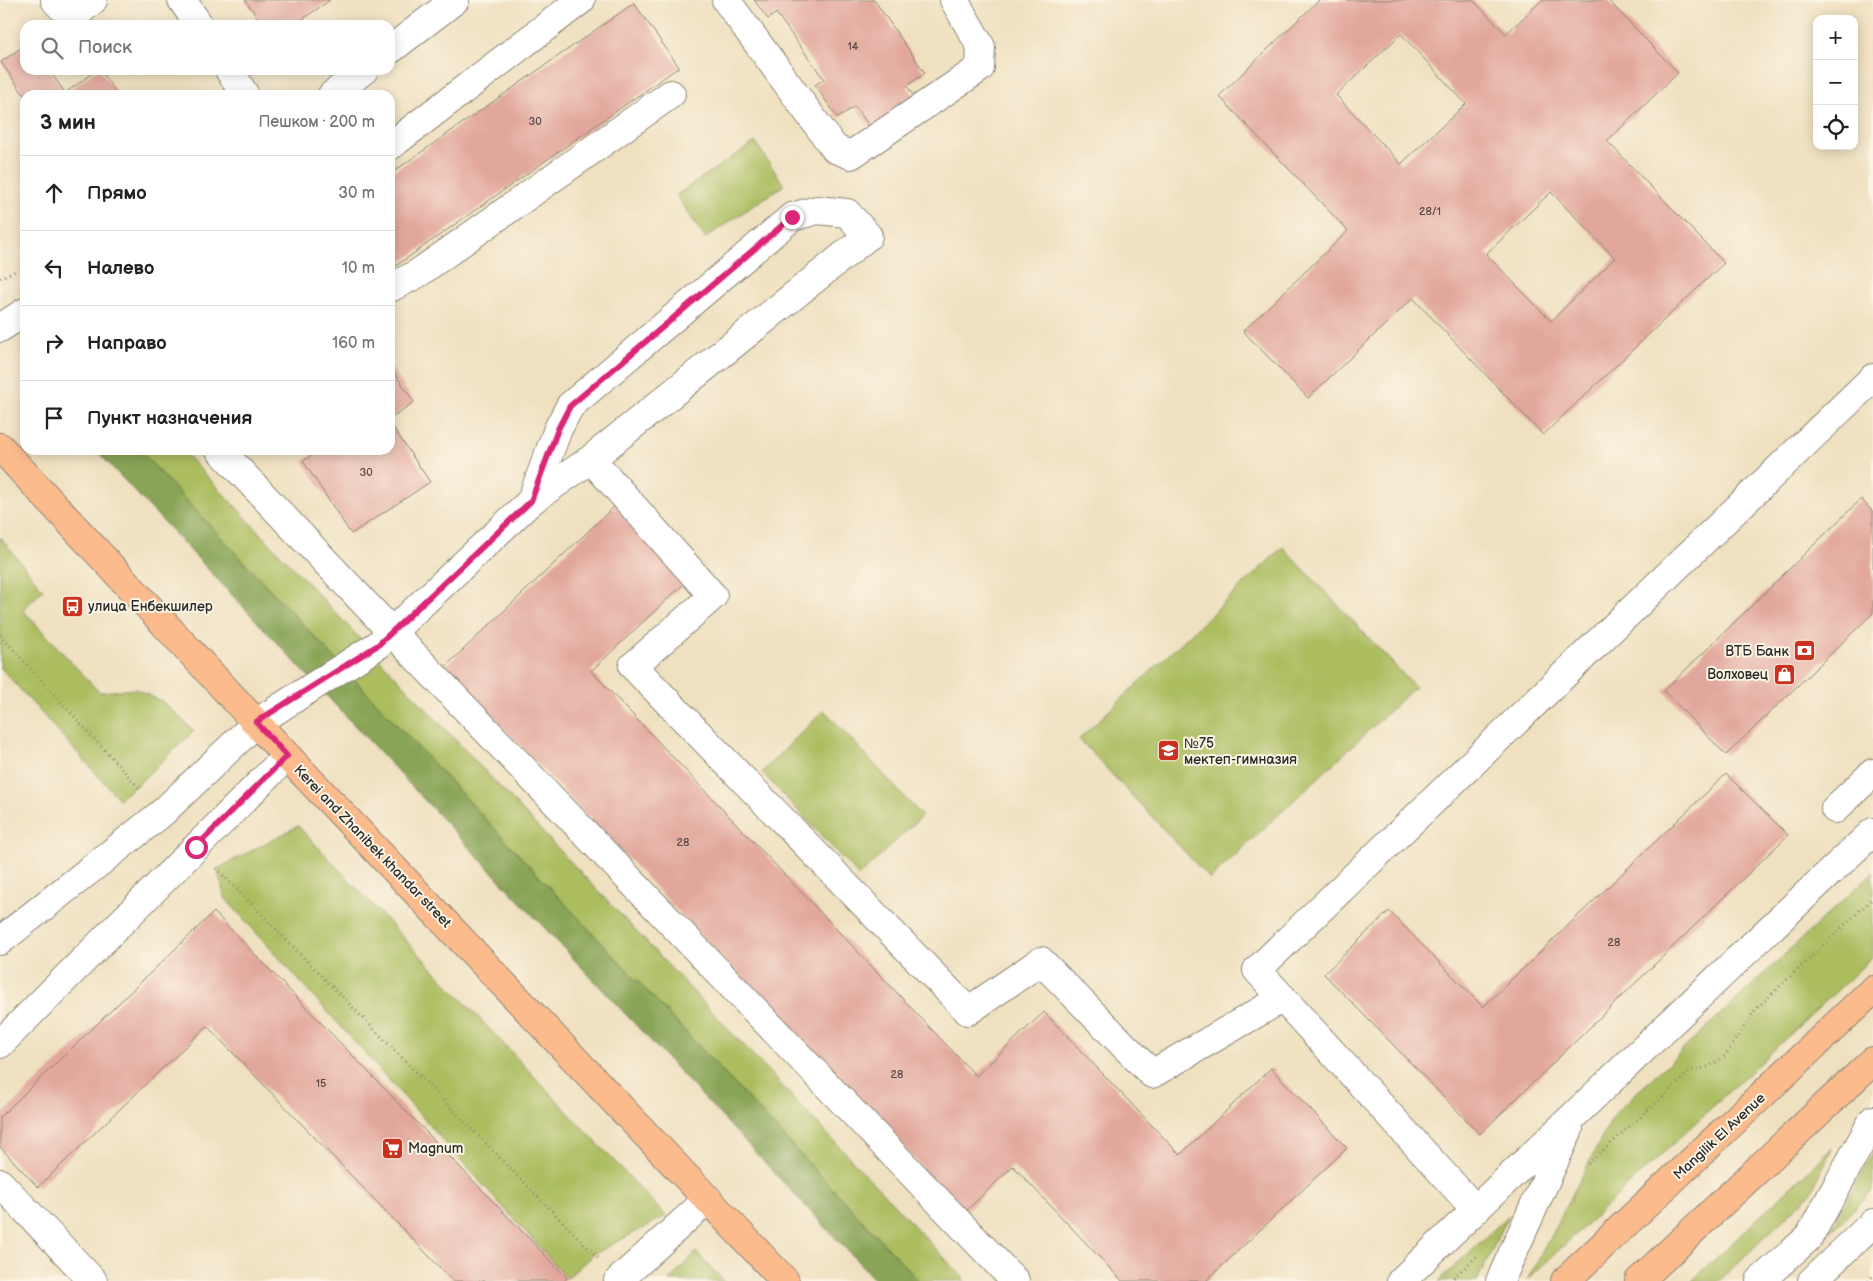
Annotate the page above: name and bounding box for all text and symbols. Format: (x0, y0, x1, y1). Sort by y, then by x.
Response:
map controls (1813, 15, 1858, 150)
button: + (1813, 15, 1858, 60)
search box (20, 20, 395, 75)
icon: search (38, 34, 66, 62)
text: Поиск (78, 36, 132, 59)
house number: 14 (848, 40, 859, 53)
button: − (1813, 60, 1858, 105)
button: locate (1813, 105, 1858, 150)
text: 3 мин (40, 110, 96, 135)
text: Пешком · 200 m (258, 113, 375, 132)
house number: 30 (528, 115, 542, 128)
icon: ahead (40, 179, 68, 207)
text: Прямо (87, 182, 147, 205)
text: 30 m (338, 184, 375, 203)
house number: 28/1 (1419, 205, 1441, 218)
route end (781, 206, 804, 229)
icon: left (40, 254, 68, 282)
text: Налево (87, 257, 154, 280)
text: 10 m (342, 259, 375, 278)
icon: right (40, 329, 68, 357)
text: Направо (87, 332, 167, 355)
text: 160 m (332, 334, 375, 353)
icon: arrive (40, 404, 68, 432)
text: Пункт назначения (87, 407, 252, 430)
house number: 30 (359, 466, 373, 479)
bus stop icon: улица Енбекшилер (60, 594, 84, 618)
place label: улица Енбекшилер (88, 598, 213, 615)
bank icon: ВТБ Банк (1793, 639, 1817, 663)
place label: ВТБ Банк (1725, 643, 1790, 660)
shop icon: Волховец (1772, 662, 1796, 686)
place label: Волховец (1707, 666, 1768, 683)
place label: №75 мектеп-гимназия (1184, 735, 1297, 768)
school or university icon: №75 мектеп-гимназия (1156, 739, 1180, 763)
street label: Kerei and Zhanibek khandar street (290, 762, 455, 932)
route start (185, 836, 208, 859)
house number: 28 (677, 836, 689, 849)
house number: 28 (1608, 936, 1620, 949)
house number: 28 (891, 1068, 903, 1081)
house number: 15 (316, 1077, 326, 1090)
street label: Mangilik El Avenue (1670, 1089, 1769, 1183)
supermarket icon: Magnum (380, 1136, 404, 1160)
place label: Magnum (408, 1140, 463, 1157)

